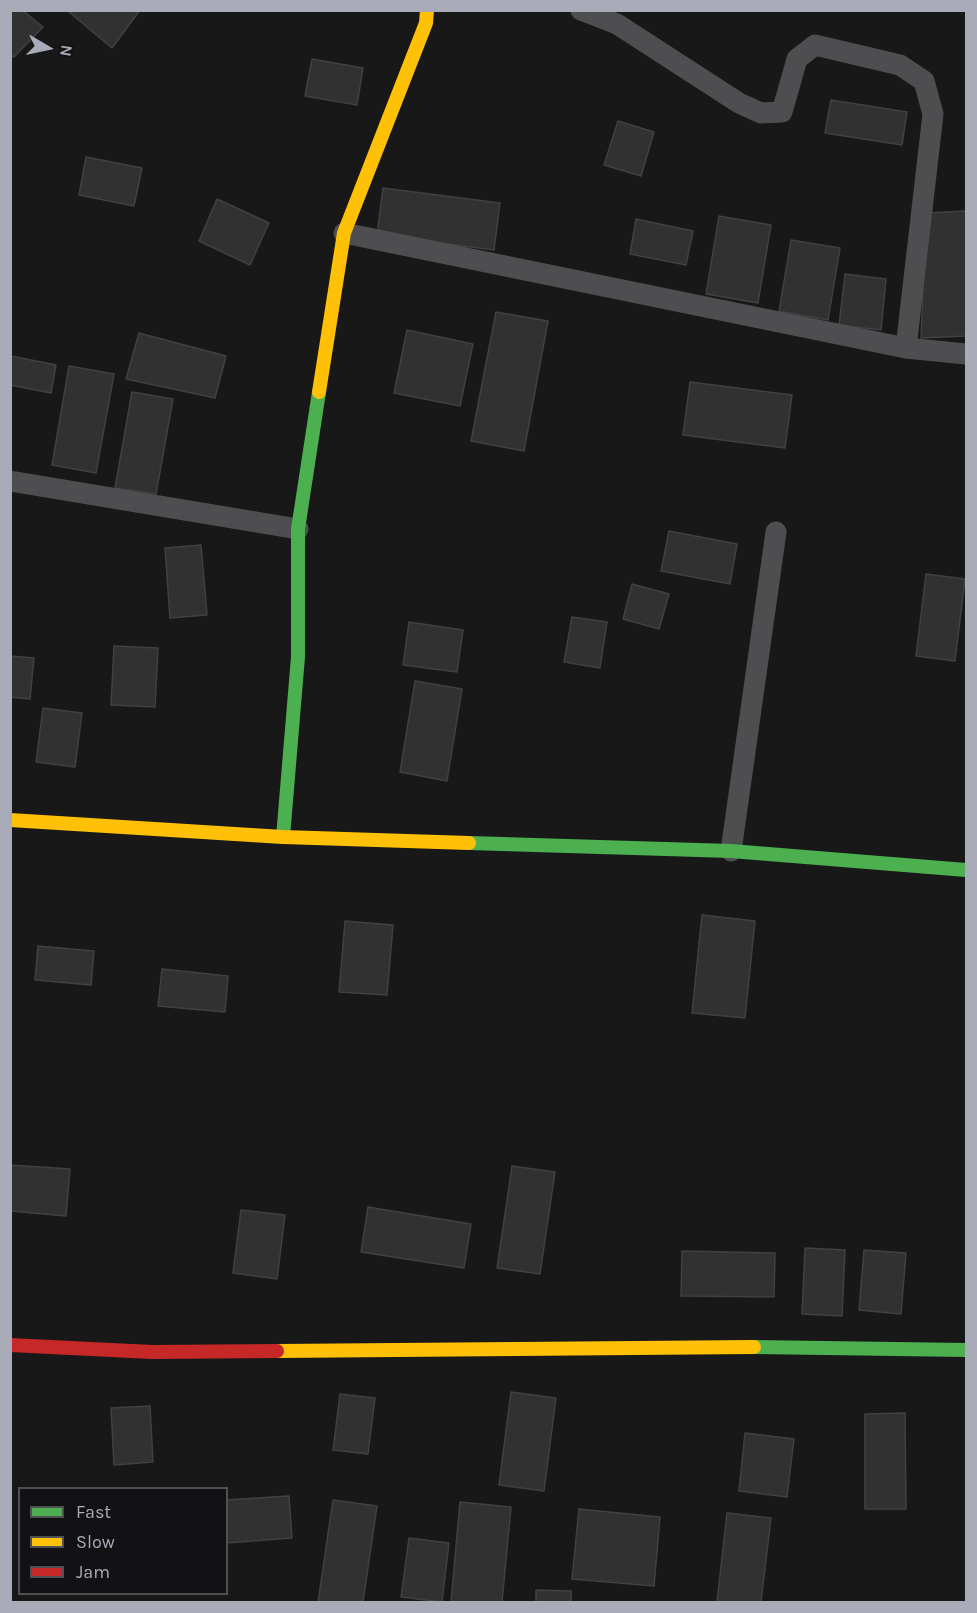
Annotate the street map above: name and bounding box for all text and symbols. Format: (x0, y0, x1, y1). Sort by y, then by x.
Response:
north arrow (18, 18, 78, 78)
text: N (56, 44, 77, 58)
legend (18, 1487, 228, 1595)
text: Fast (76, 1501, 111, 1523)
text: Slow (76, 1531, 115, 1553)
text: Jam (76, 1561, 110, 1583)

